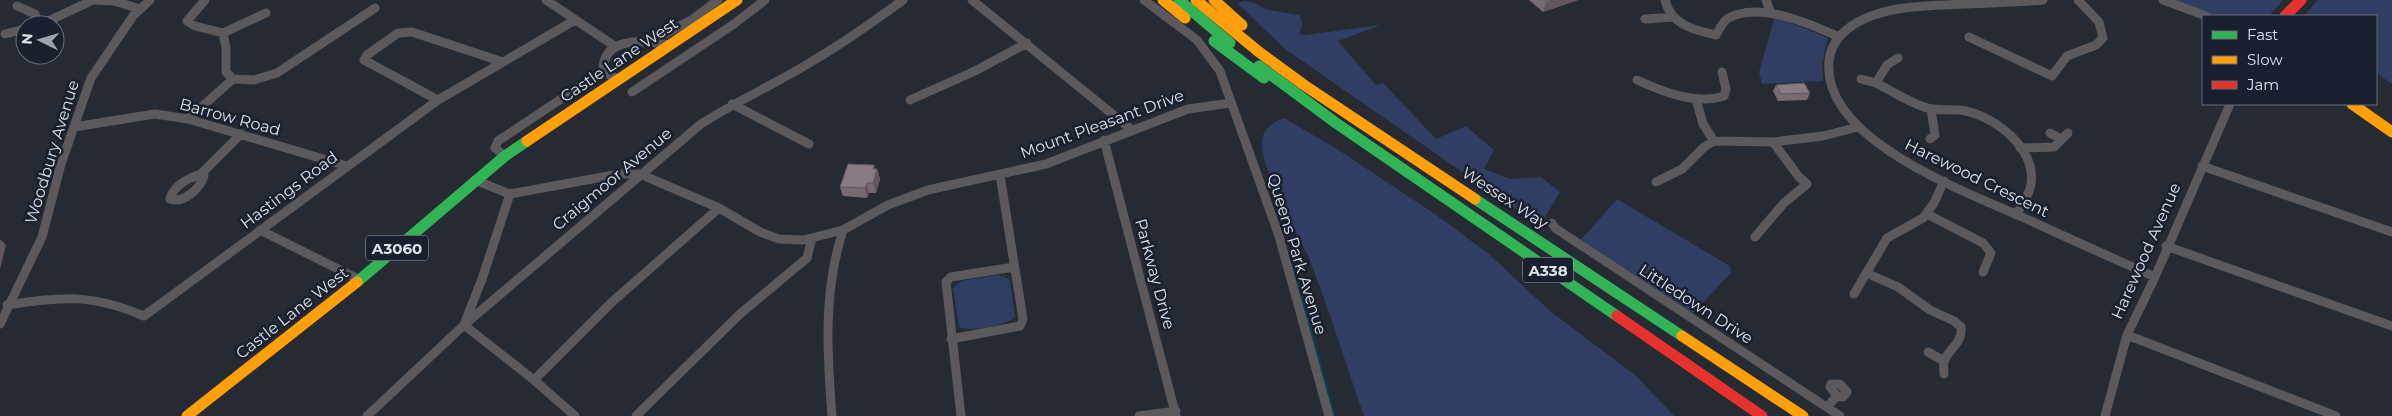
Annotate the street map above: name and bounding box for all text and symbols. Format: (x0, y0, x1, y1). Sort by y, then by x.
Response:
street label: Castle Lane West (557, 13, 682, 106)
north arrow (15, 15, 65, 65)
legend (2202, 15, 2377, 105)
text: Fast (2247, 25, 2278, 44)
text: N (18, 32, 37, 45)
text: Slow (2247, 50, 2283, 69)
text: Jam (2246, 75, 2279, 94)
street label: Woodbury Avenue (21, 78, 83, 226)
street label: Mount Pleasant Drive (1018, 86, 1186, 162)
street label: Barrow Road (177, 94, 283, 140)
street label: Craigmoor Avenue (549, 124, 675, 234)
street label: Harewood Crescent (1902, 135, 2053, 221)
street label: Hastings Road (237, 147, 341, 233)
street label: Wessex Way (1458, 163, 1552, 233)
street label: Queens Park Avenue (1263, 171, 1331, 337)
street label: Harewood Avenue (2107, 180, 2185, 322)
street label: Parkway Drive (1131, 217, 1179, 331)
road number: A3060 (366, 236, 428, 260)
road number: A338 (1523, 258, 1573, 282)
street label: Littledown Drive (1635, 260, 1757, 348)
street label: Castle Lane West (232, 263, 352, 363)

